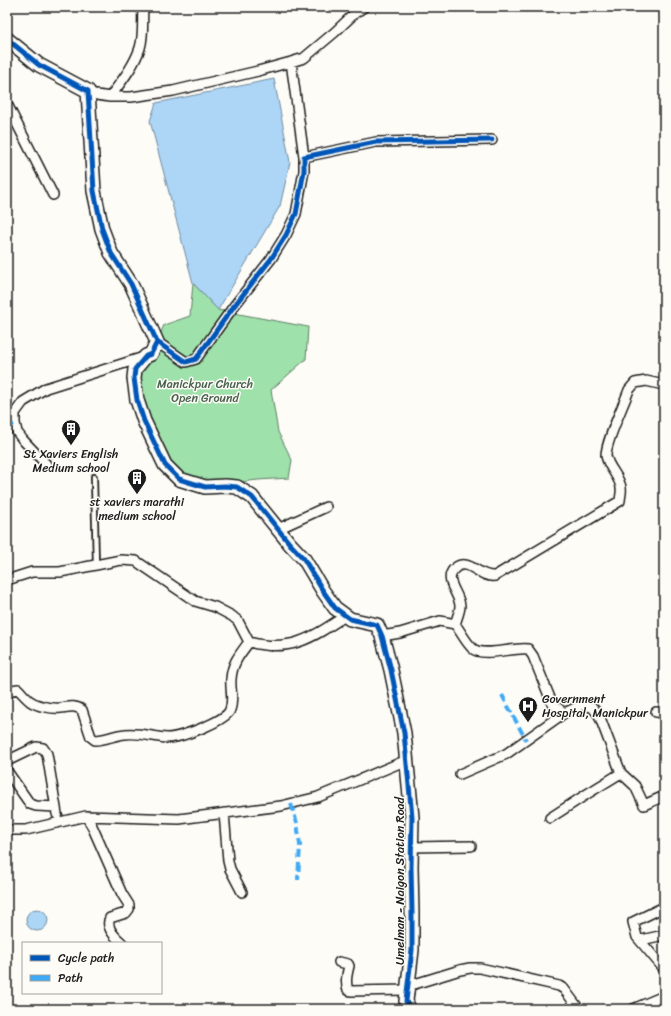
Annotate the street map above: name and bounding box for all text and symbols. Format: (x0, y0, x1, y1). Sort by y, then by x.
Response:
park label: Manickpur Church Open Ground (157, 373, 253, 409)
building icon: St Xaviers English Medium school (60, 418, 82, 446)
place label: St Xaviers English Medium school (24, 443, 118, 479)
building icon: st xaviers marathi medium school (126, 467, 148, 495)
place label: st xaviers marathi medium school (89, 491, 185, 527)
place label: Government Hospital, Manickpur (542, 688, 649, 724)
hospital icon: Government Hospital, Manickpur (517, 695, 539, 723)
street label: Umelman - Naigon Station Road (389, 796, 411, 965)
legend (22, 942, 162, 994)
text: Cycle path (58, 947, 114, 969)
text: Path (58, 967, 83, 989)

